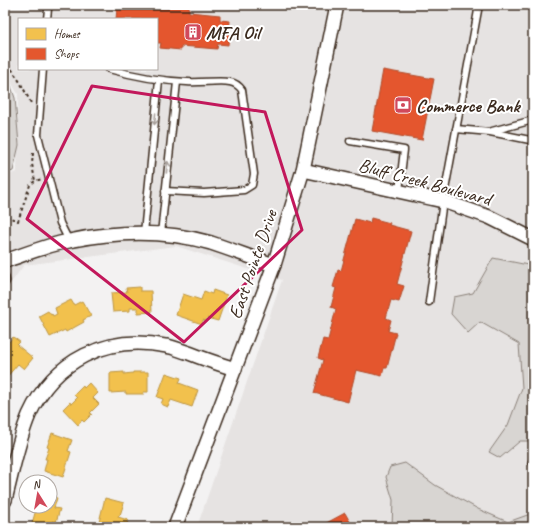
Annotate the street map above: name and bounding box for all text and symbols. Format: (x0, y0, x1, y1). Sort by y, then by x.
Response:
legend (18, 18, 158, 70)
place label: MFA Oil (206, 21, 263, 45)
building icon: MFA Oil (183, 22, 203, 42)
text: Homes (54, 26, 81, 42)
text: Shops (54, 46, 79, 62)
place label: Commerce Bank (416, 94, 522, 118)
bank icon: Commerce Bank (393, 95, 413, 115)
one-way arrow (151, 112, 159, 125)
street label: Bluff Creek Boulevard (356, 153, 497, 212)
one-way arrow (164, 161, 171, 174)
street label: East Pointe Drive (223, 205, 283, 322)
north arrow (18, 474, 58, 514)
text: N (31, 476, 43, 492)

